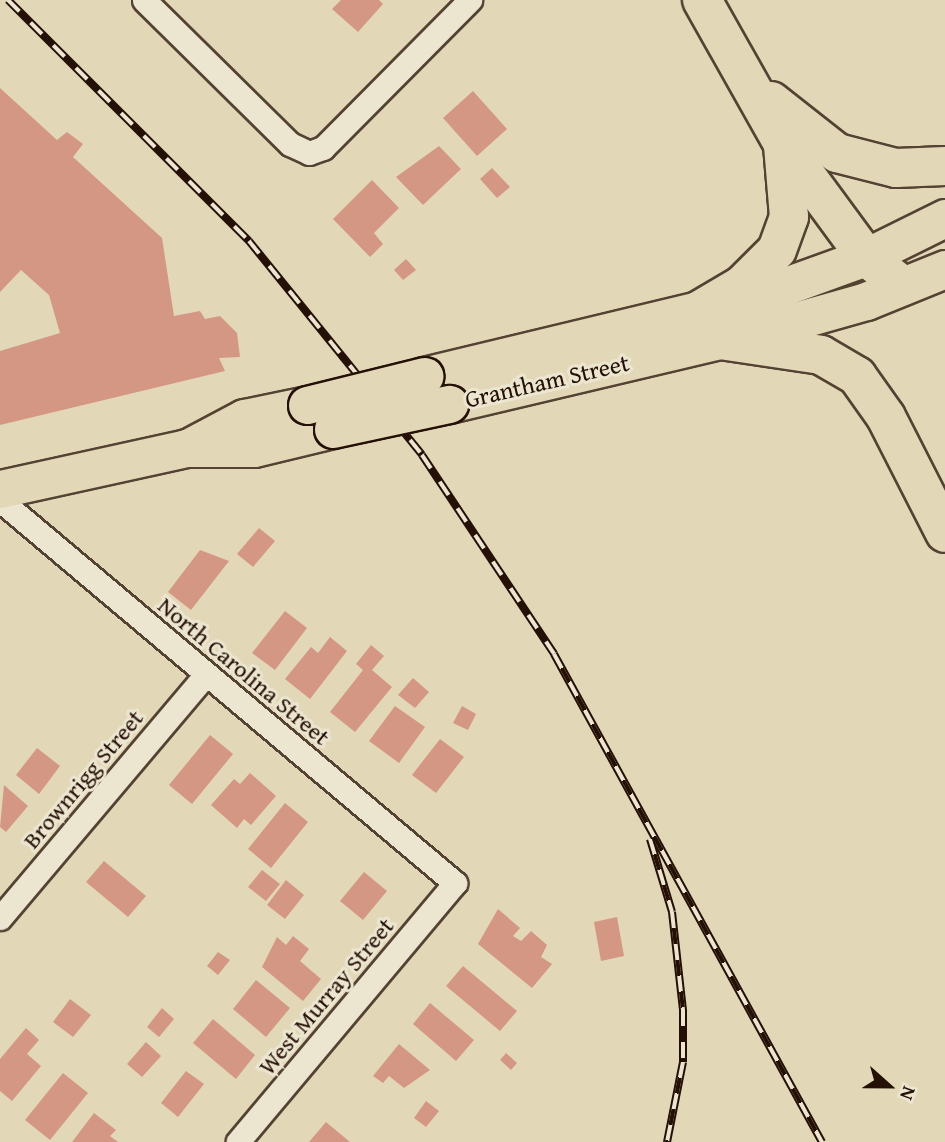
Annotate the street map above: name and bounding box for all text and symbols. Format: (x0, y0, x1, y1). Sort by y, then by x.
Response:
street label: Grantham Street (462, 348, 632, 414)
street label: North Carolina Street (152, 591, 336, 751)
street label: Brownrigg Street (17, 704, 149, 854)
street label: West Murray Street (252, 912, 400, 1080)
north arrow (854, 1051, 924, 1121)
text: N (893, 1083, 924, 1104)

